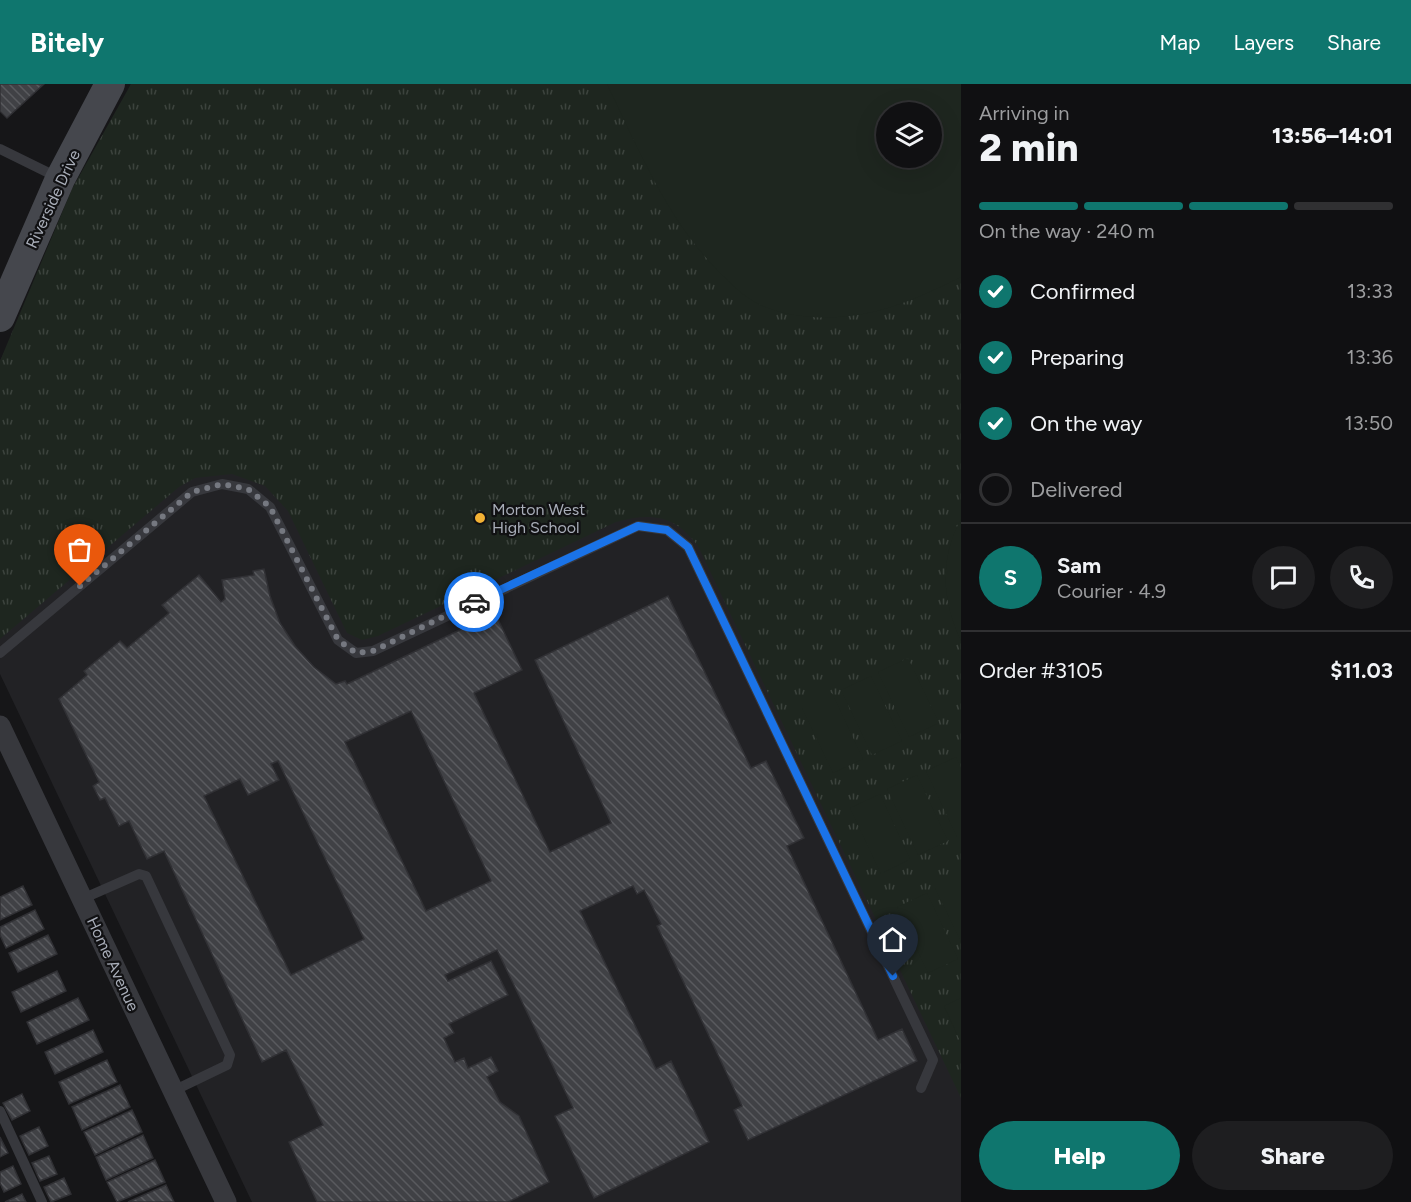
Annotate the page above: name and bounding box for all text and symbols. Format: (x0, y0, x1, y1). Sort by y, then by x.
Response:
text: Bitely (30, 25, 104, 59)
text: Map (1160, 30, 1200, 55)
text: Layers (1233, 30, 1294, 55)
text: Share (1327, 30, 1381, 55)
text: Arriving in (979, 101, 1069, 125)
map controls (876, 102, 942, 168)
button: layers (876, 102, 942, 168)
text: 13:56–14:01 (1272, 122, 1393, 149)
text: 2 min (979, 124, 1079, 171)
street label: Riverside Drive (22, 147, 84, 251)
text: On the way · 240 m (979, 219, 1155, 243)
icon: check (979, 275, 1012, 308)
text: Confirmed (1030, 278, 1135, 305)
text: 13:33 (1347, 279, 1393, 303)
icon: check (979, 341, 1012, 374)
text: Preparing (1030, 344, 1124, 371)
text: 13:36 (1347, 345, 1393, 369)
icon: check (979, 407, 1012, 440)
text: On the way (1030, 410, 1142, 437)
text: 13:50 (1344, 411, 1393, 435)
text: Delivered (1030, 476, 1123, 503)
place label: Morton West High School (492, 500, 585, 537)
marker: Morton West High School (473, 511, 487, 525)
pin (54, 524, 105, 586)
icon: bag (63, 533, 96, 566)
button: chat (1252, 546, 1315, 609)
button: phone (1330, 546, 1393, 609)
text: Sam (1057, 552, 1101, 579)
text: S (1004, 564, 1017, 591)
courier (444, 572, 504, 632)
text: Courier · 4.9 (1057, 579, 1166, 603)
icon: car (458, 586, 491, 619)
text: Order #3105 (979, 657, 1103, 684)
text: $11.03 (1330, 657, 1393, 684)
street label: Home Avenue (83, 914, 143, 1014)
pin (867, 914, 918, 976)
icon: home (876, 923, 909, 956)
button: Help (979, 1121, 1180, 1190)
button: Share (1192, 1121, 1393, 1190)

